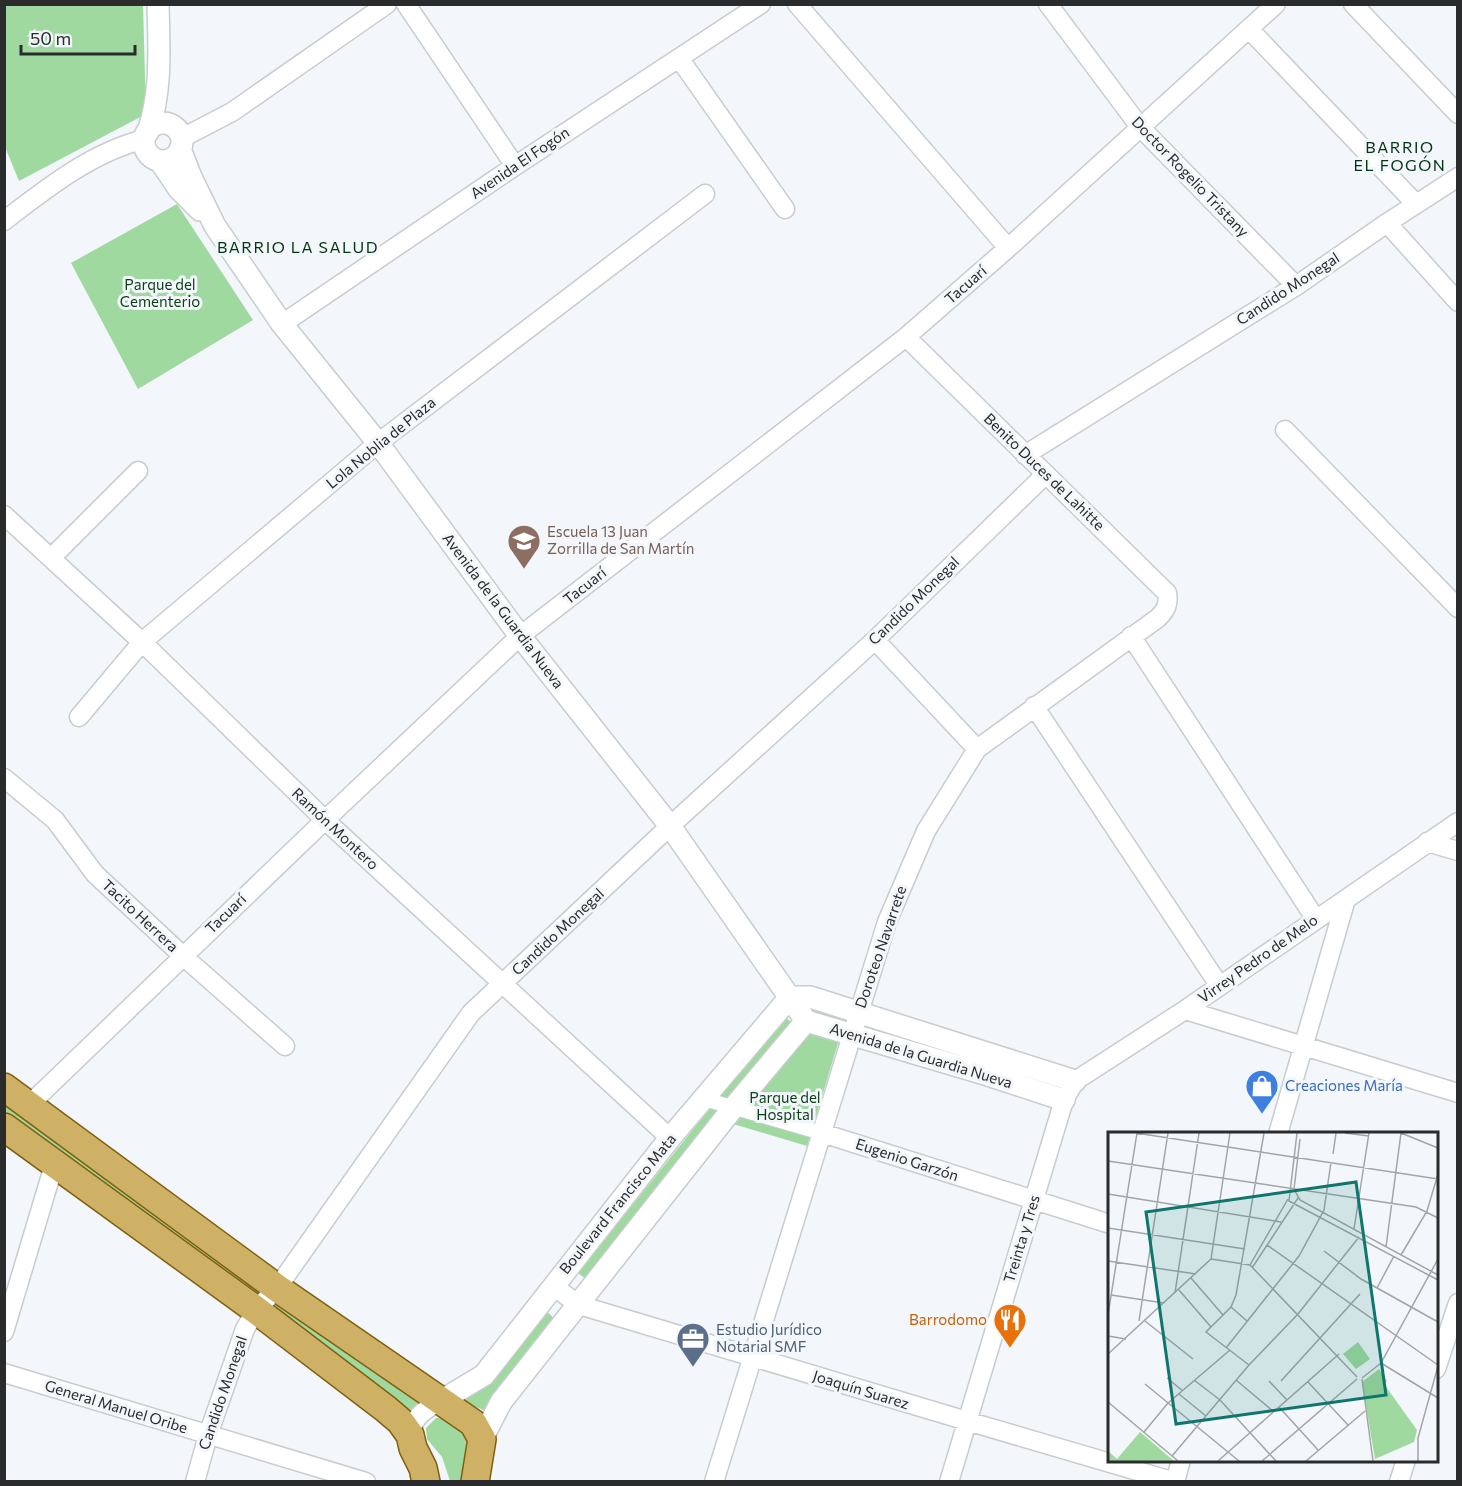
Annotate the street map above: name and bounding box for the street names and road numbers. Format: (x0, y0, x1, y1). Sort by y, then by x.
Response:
street label: Doctor Rogelio Tristany (1129, 112, 1253, 240)
street label: Avenida El Fogón (467, 122, 572, 202)
street label: Candido Monegal (1233, 248, 1342, 328)
street label: Tacuarí (941, 260, 991, 307)
street label: Lola Noblia de Plaza (322, 393, 439, 492)
street label: Benito Duces de Lahitte (981, 409, 1109, 534)
street label: Avenida de la Guardia Nueva (439, 529, 568, 692)
street label: Candido Monegal (864, 552, 962, 648)
street label: Tacuarí (559, 562, 610, 608)
street label: Ramón Montero (289, 784, 383, 873)
street label: Tacito Herrera (99, 875, 183, 955)
street label: Doroteo Navarrete (851, 883, 909, 1010)
street label: Candido Monegal (508, 884, 607, 978)
street label: Tacuarí (201, 889, 250, 937)
street label: Virrey Pedro de Melo (1194, 910, 1321, 1006)
street label: Avenida de la Guardia Nueva (828, 1019, 1015, 1091)
street label: Boulevard Francisco Mata (555, 1130, 679, 1277)
street label: Eugenio Garzón (854, 1134, 961, 1184)
street label: Treinta y Tres (999, 1192, 1043, 1285)
street label: Candido Monegal (194, 1333, 250, 1452)
street label: Joaquín Suarez (811, 1366, 912, 1412)
street label: General Manuel Oribe (43, 1376, 190, 1436)

